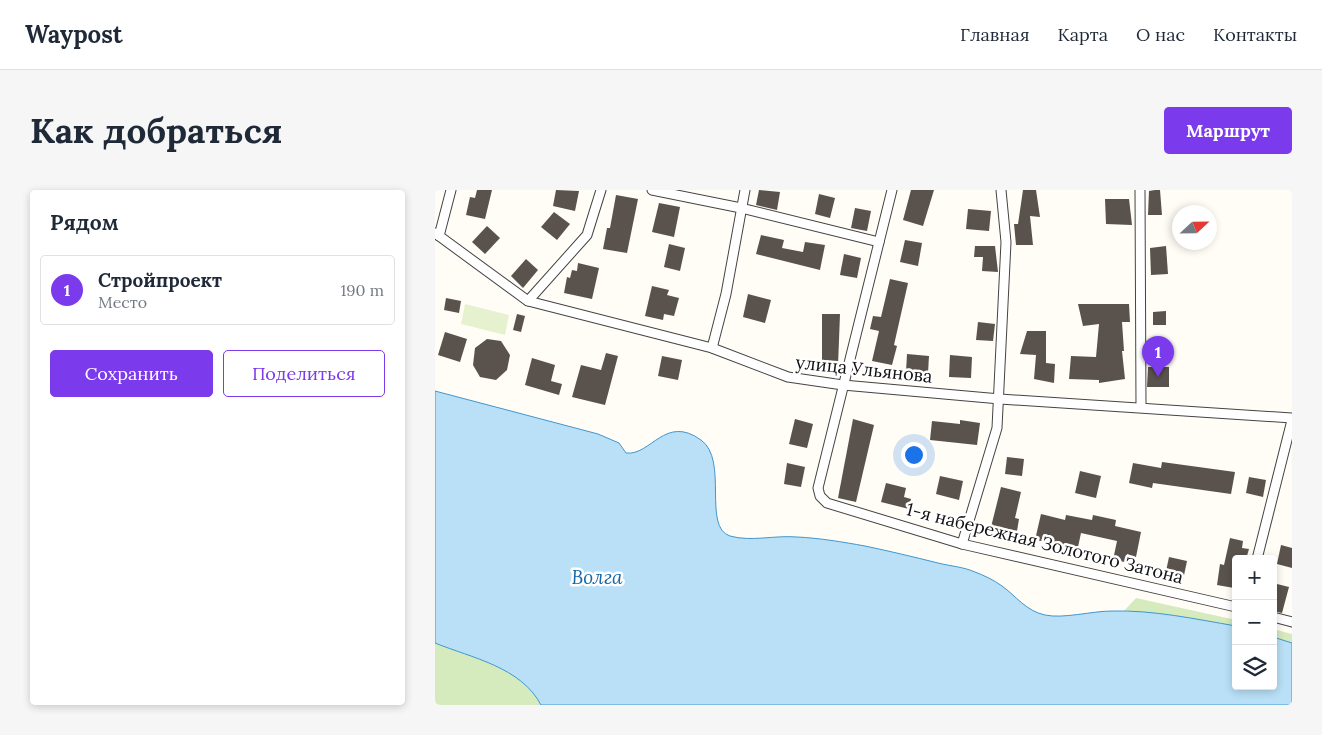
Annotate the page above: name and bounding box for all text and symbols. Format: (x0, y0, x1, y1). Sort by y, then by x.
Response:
text: Waypost (25, 19, 123, 50)
text: Главная (960, 23, 1029, 46)
text: Карта (1057, 23, 1108, 46)
text: О нас (1136, 23, 1185, 46)
text: Контакты (1213, 23, 1297, 46)
button: Маршрут (1164, 107, 1292, 154)
text: Как добраться (30, 108, 283, 153)
north arrow (1172, 205, 1217, 250)
text: Рядом (50, 209, 119, 236)
text: Стройпроект (98, 268, 222, 292)
text: 1 (64, 280, 70, 300)
text: 190 m (340, 280, 384, 300)
text: Место (98, 292, 147, 312)
pin: 1 (1142, 336, 1174, 377)
button: Сохранить (50, 350, 213, 397)
button: Поделиться (223, 350, 385, 397)
street label: улица Ульянова (794, 350, 934, 388)
your location (901, 442, 927, 468)
street label: 1-я набережная Золотого Затона (904, 497, 1186, 589)
map controls (1232, 555, 1277, 690)
button: + (1232, 555, 1277, 600)
water label: Волга (572, 565, 623, 589)
button: − (1232, 600, 1277, 645)
button: layers (1232, 645, 1277, 690)

